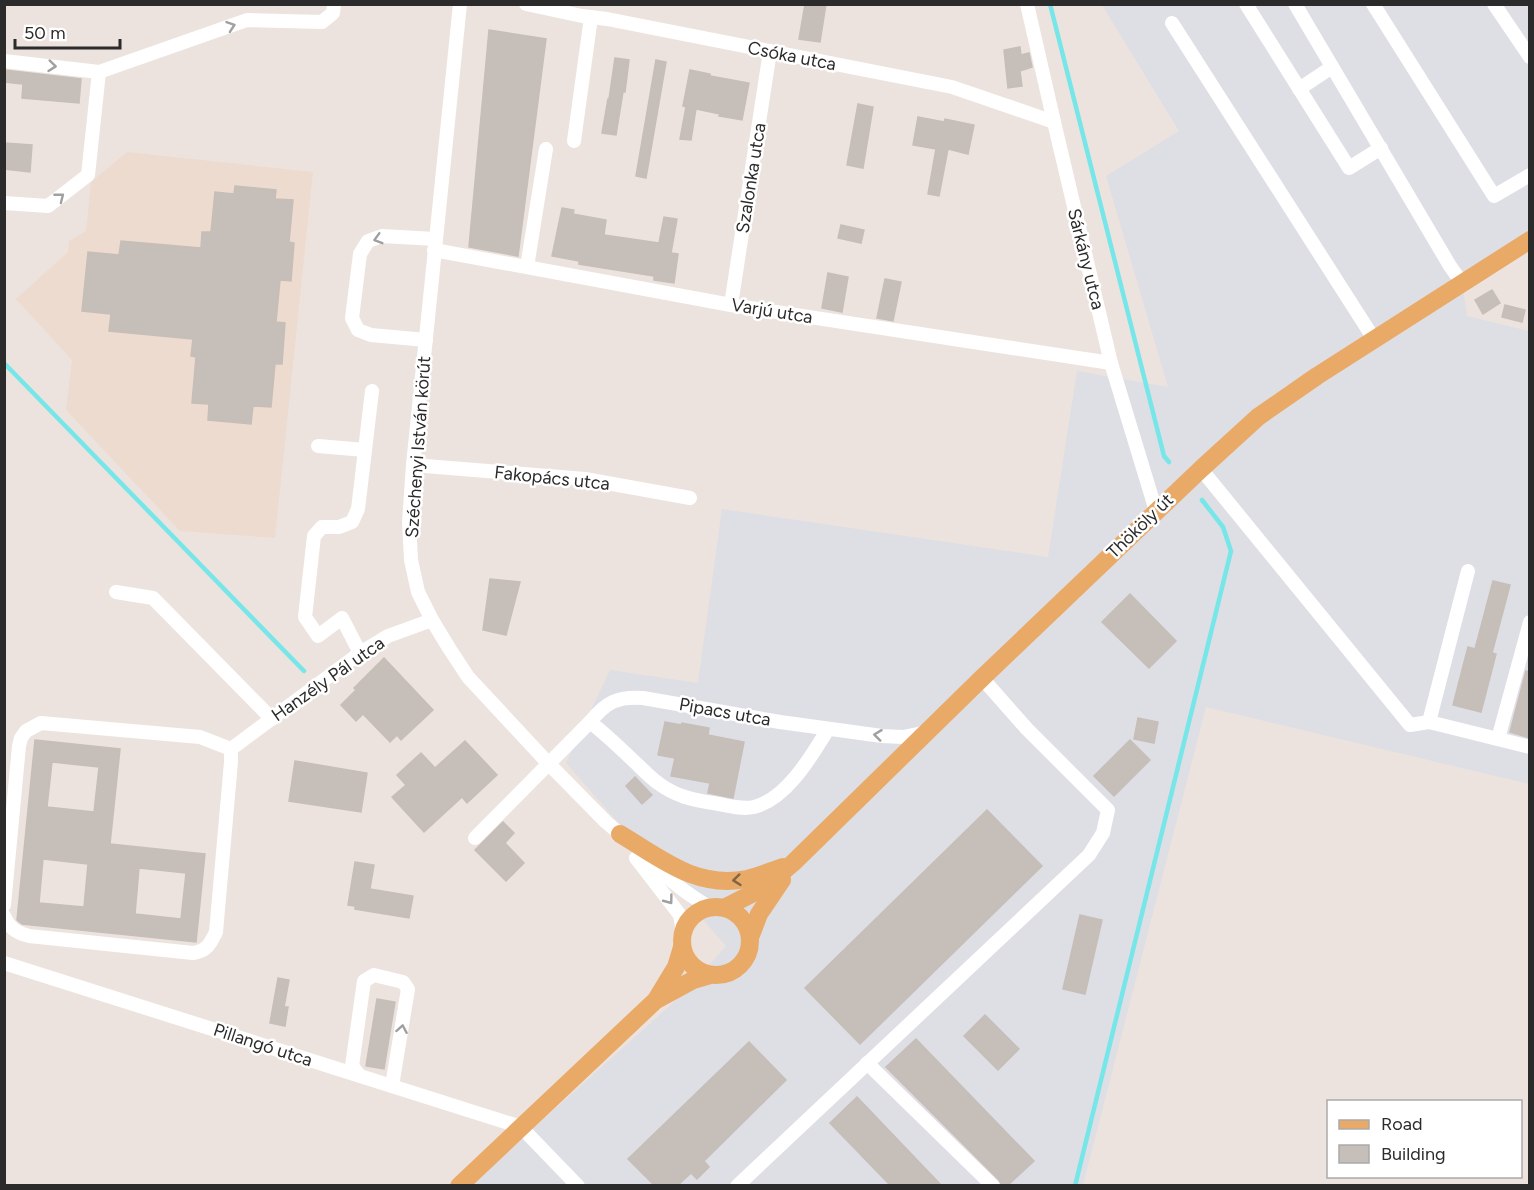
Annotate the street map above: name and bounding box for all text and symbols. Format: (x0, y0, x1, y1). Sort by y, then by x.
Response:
scale bar (15, 12, 120, 50)
one-way arrow (225, 20, 236, 33)
text: 50 m (24, 22, 66, 44)
street label: Csóka utca (746, 37, 838, 75)
one-way arrow (47, 59, 56, 72)
street label: Szalonka utca (731, 121, 771, 235)
one-way arrow (53, 193, 64, 204)
street label: Sárkány utca (1063, 206, 1109, 312)
one-way arrow (373, 232, 383, 244)
street label: Varjú utca (730, 294, 814, 328)
street label: Széchenyi István körút (401, 355, 435, 539)
street label: Fakopács utca (493, 461, 611, 495)
street label: Thököly út (1102, 489, 1178, 563)
street label: Hanzély Pál utca (267, 632, 389, 726)
street label: Pipacs utca (677, 693, 773, 731)
one-way arrow (873, 730, 882, 742)
one-way arrow (732, 873, 741, 886)
one-way arrow (661, 894, 672, 905)
street label: Pillangó utca (211, 1019, 315, 1071)
one-way arrow (395, 1024, 407, 1033)
legend (1327, 1100, 1522, 1178)
text: Road (1381, 1113, 1422, 1135)
text: Building (1381, 1143, 1446, 1165)

